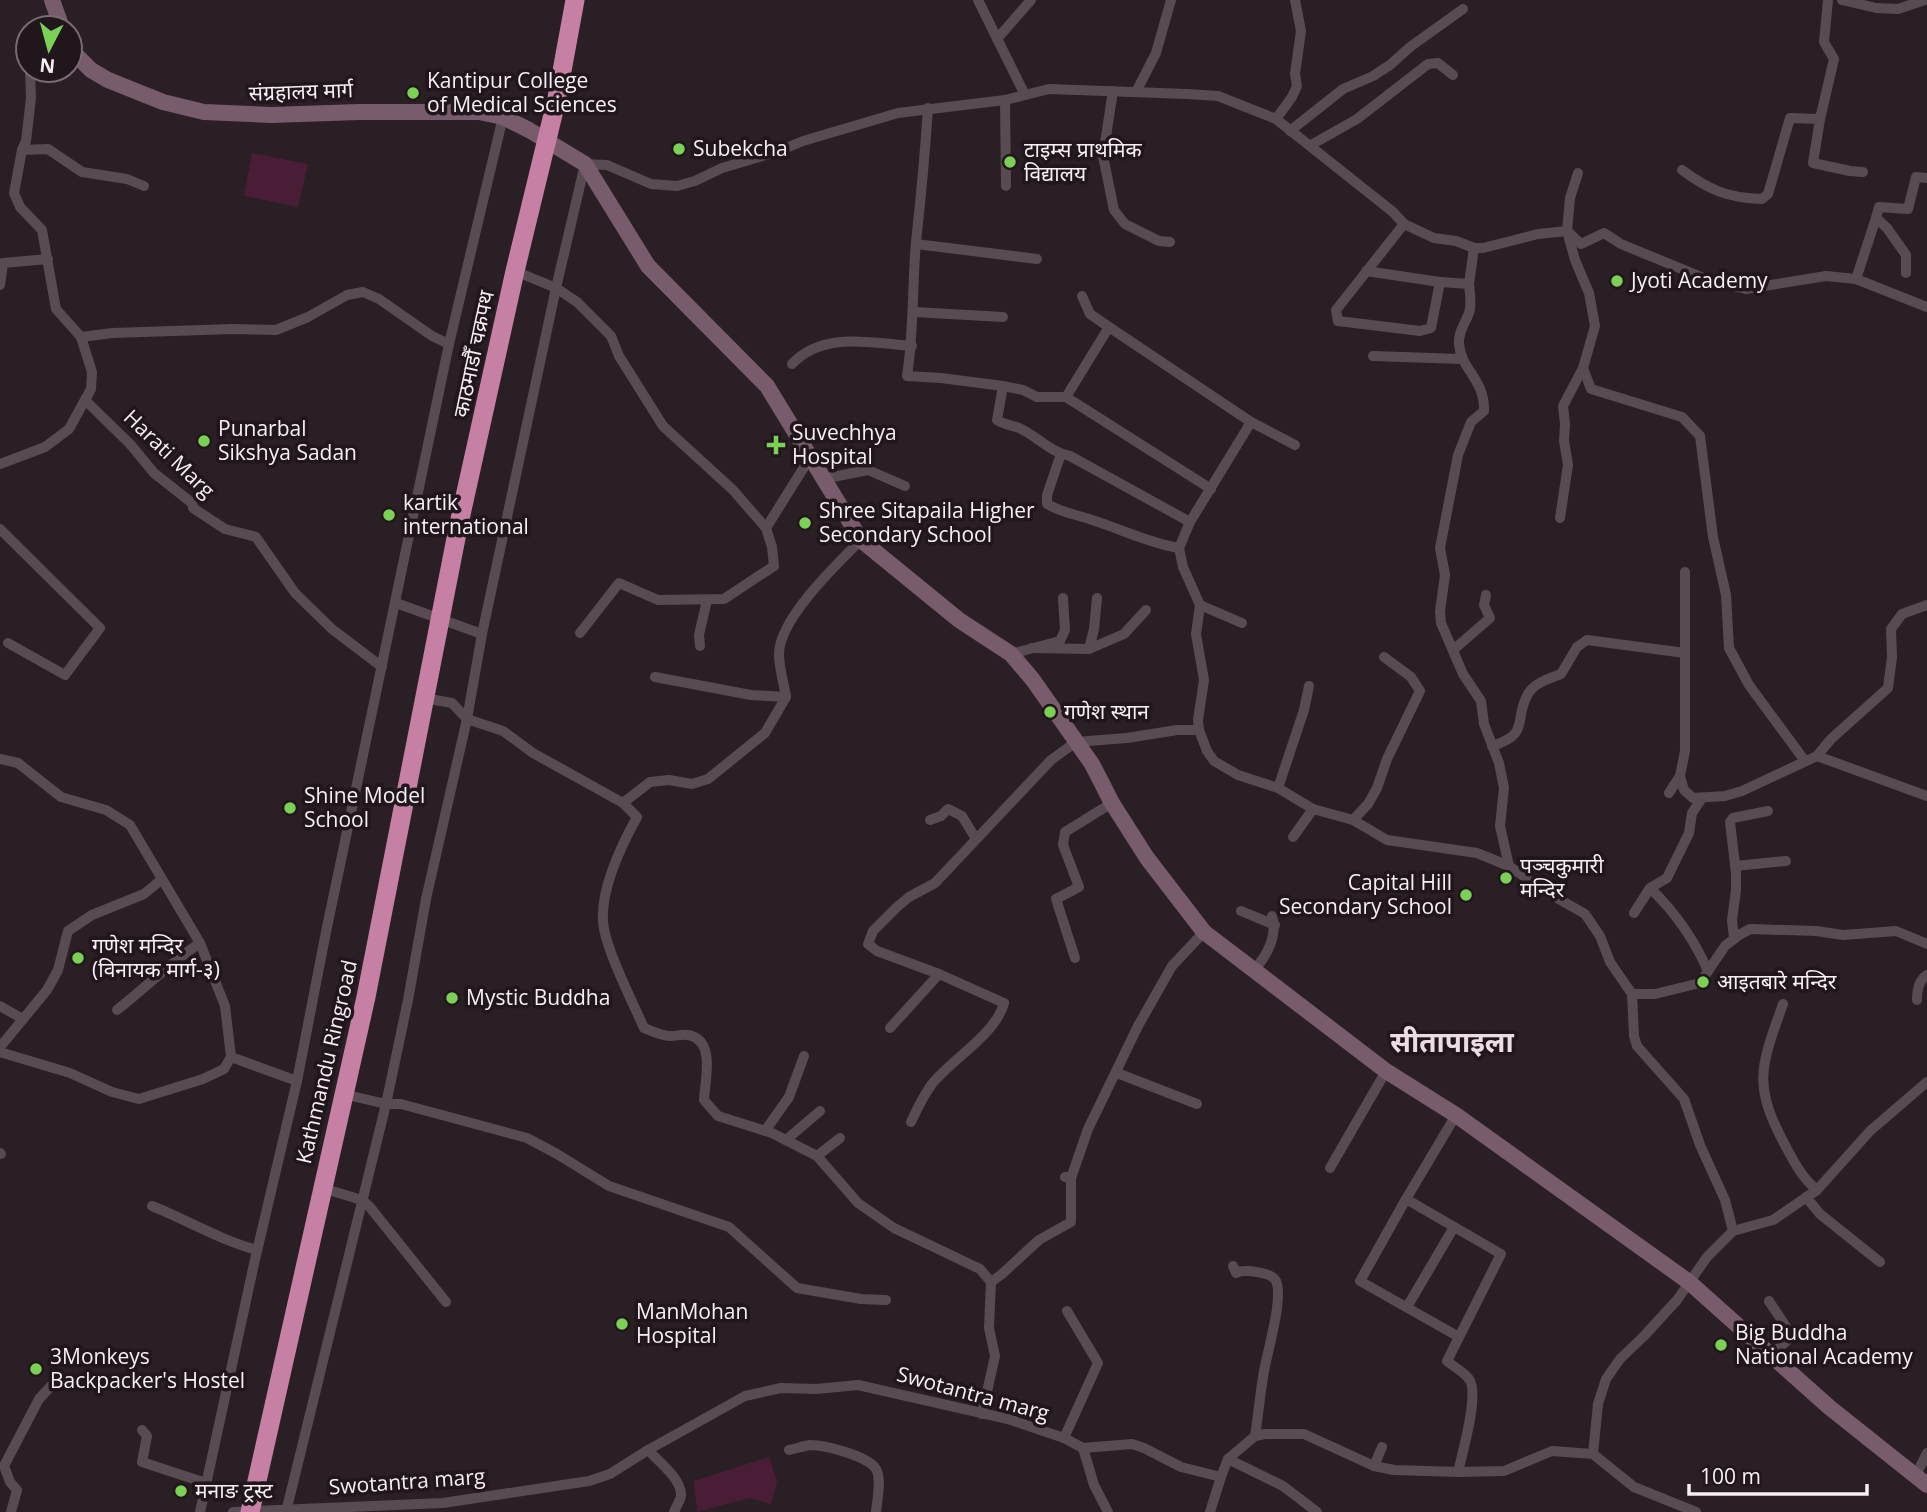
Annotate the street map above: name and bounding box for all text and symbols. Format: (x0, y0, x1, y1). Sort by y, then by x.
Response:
north arrow (14, 14, 84, 84)
text: N (38, 52, 56, 80)
place label: Kantipur College of Medical Sciences (427, 66, 617, 118)
street label: संग्रहालय मार्ग (248, 75, 355, 107)
marker: Kantipur College of Medical Sciences (405, 85, 421, 101)
place label: Subekcha (693, 134, 788, 162)
place label: टाइम्स प्राथमिक विद्यालय (1024, 135, 1143, 187)
marker: Subekcha (671, 141, 687, 157)
marker: टाइम्स प्राथमिक विद्यालय (1002, 154, 1018, 170)
place label: Jyoti Academy (1629, 266, 1768, 294)
marker: Jyoti Academy (1609, 273, 1625, 289)
street label: काठमाडाैँ चक्रपथ (446, 287, 500, 420)
street label: Harati Marg (118, 403, 221, 504)
place label: Punarbal Sikshya Sadan (218, 414, 357, 466)
place label: Suvechhya Hospital (792, 418, 897, 470)
marker: Punarbal Sikshya Sadan (196, 433, 212, 449)
marker: Suvechhya Hospital (766, 435, 786, 455)
place label: kartik international (403, 488, 529, 540)
place label: Shree Sitapaila Higher Secondary School (819, 496, 1035, 548)
marker: kartik international (381, 507, 397, 523)
marker: Shree Sitapaila Higher Secondary School (797, 515, 813, 531)
place label: गणेश स्थान (1064, 697, 1149, 725)
marker: गणेश स्थान (1042, 704, 1058, 720)
place label: Shine Model School (304, 781, 425, 833)
marker: Shine Model School (282, 800, 298, 816)
place label: पञ्चकुमारी मन्दिर (1520, 851, 1604, 903)
place label: Capital Hill Secondary School (1279, 868, 1452, 920)
marker: पञ्चकुमारी मन्दिर (1498, 870, 1514, 886)
marker: Capital Hill Secondary School (1458, 887, 1474, 903)
place label: गणेश मन्दिर (विनायक मार्ग-३) (92, 931, 220, 983)
marker: गणेश मन्दिर (विनायक मार्ग-३) (70, 950, 86, 966)
street label: Kathmandu Ringroad (289, 957, 363, 1166)
place label: आइतबारे मन्दिर (1717, 967, 1837, 995)
marker: आइतबारे मन्दिर (1695, 974, 1711, 990)
place label: Mystic Buddha (466, 983, 610, 1011)
marker: Mystic Buddha (444, 990, 460, 1006)
district label: सीतापाइला (1390, 1022, 1514, 1060)
place label: ManMohan Hospital (636, 1297, 748, 1349)
marker: ManMohan Hospital (614, 1316, 630, 1332)
place label: Big Buddha National Academy (1735, 1318, 1913, 1370)
marker: Big Buddha National Academy (1713, 1337, 1729, 1353)
place label: 3Monkeys Backpacker's Hostel (50, 1342, 245, 1394)
street label: Swotantra marg (894, 1359, 1053, 1427)
marker: 3Monkeys Backpacker's Hostel (28, 1361, 44, 1377)
scale bar (1689, 1452, 1868, 1496)
street label: Swotantra marg (328, 1462, 486, 1500)
text: 100 m (1700, 1462, 1761, 1490)
place label: मनाङ ट्रस्ट (195, 1476, 273, 1504)
marker: मनाङ ट्रस्ट (173, 1483, 189, 1499)

